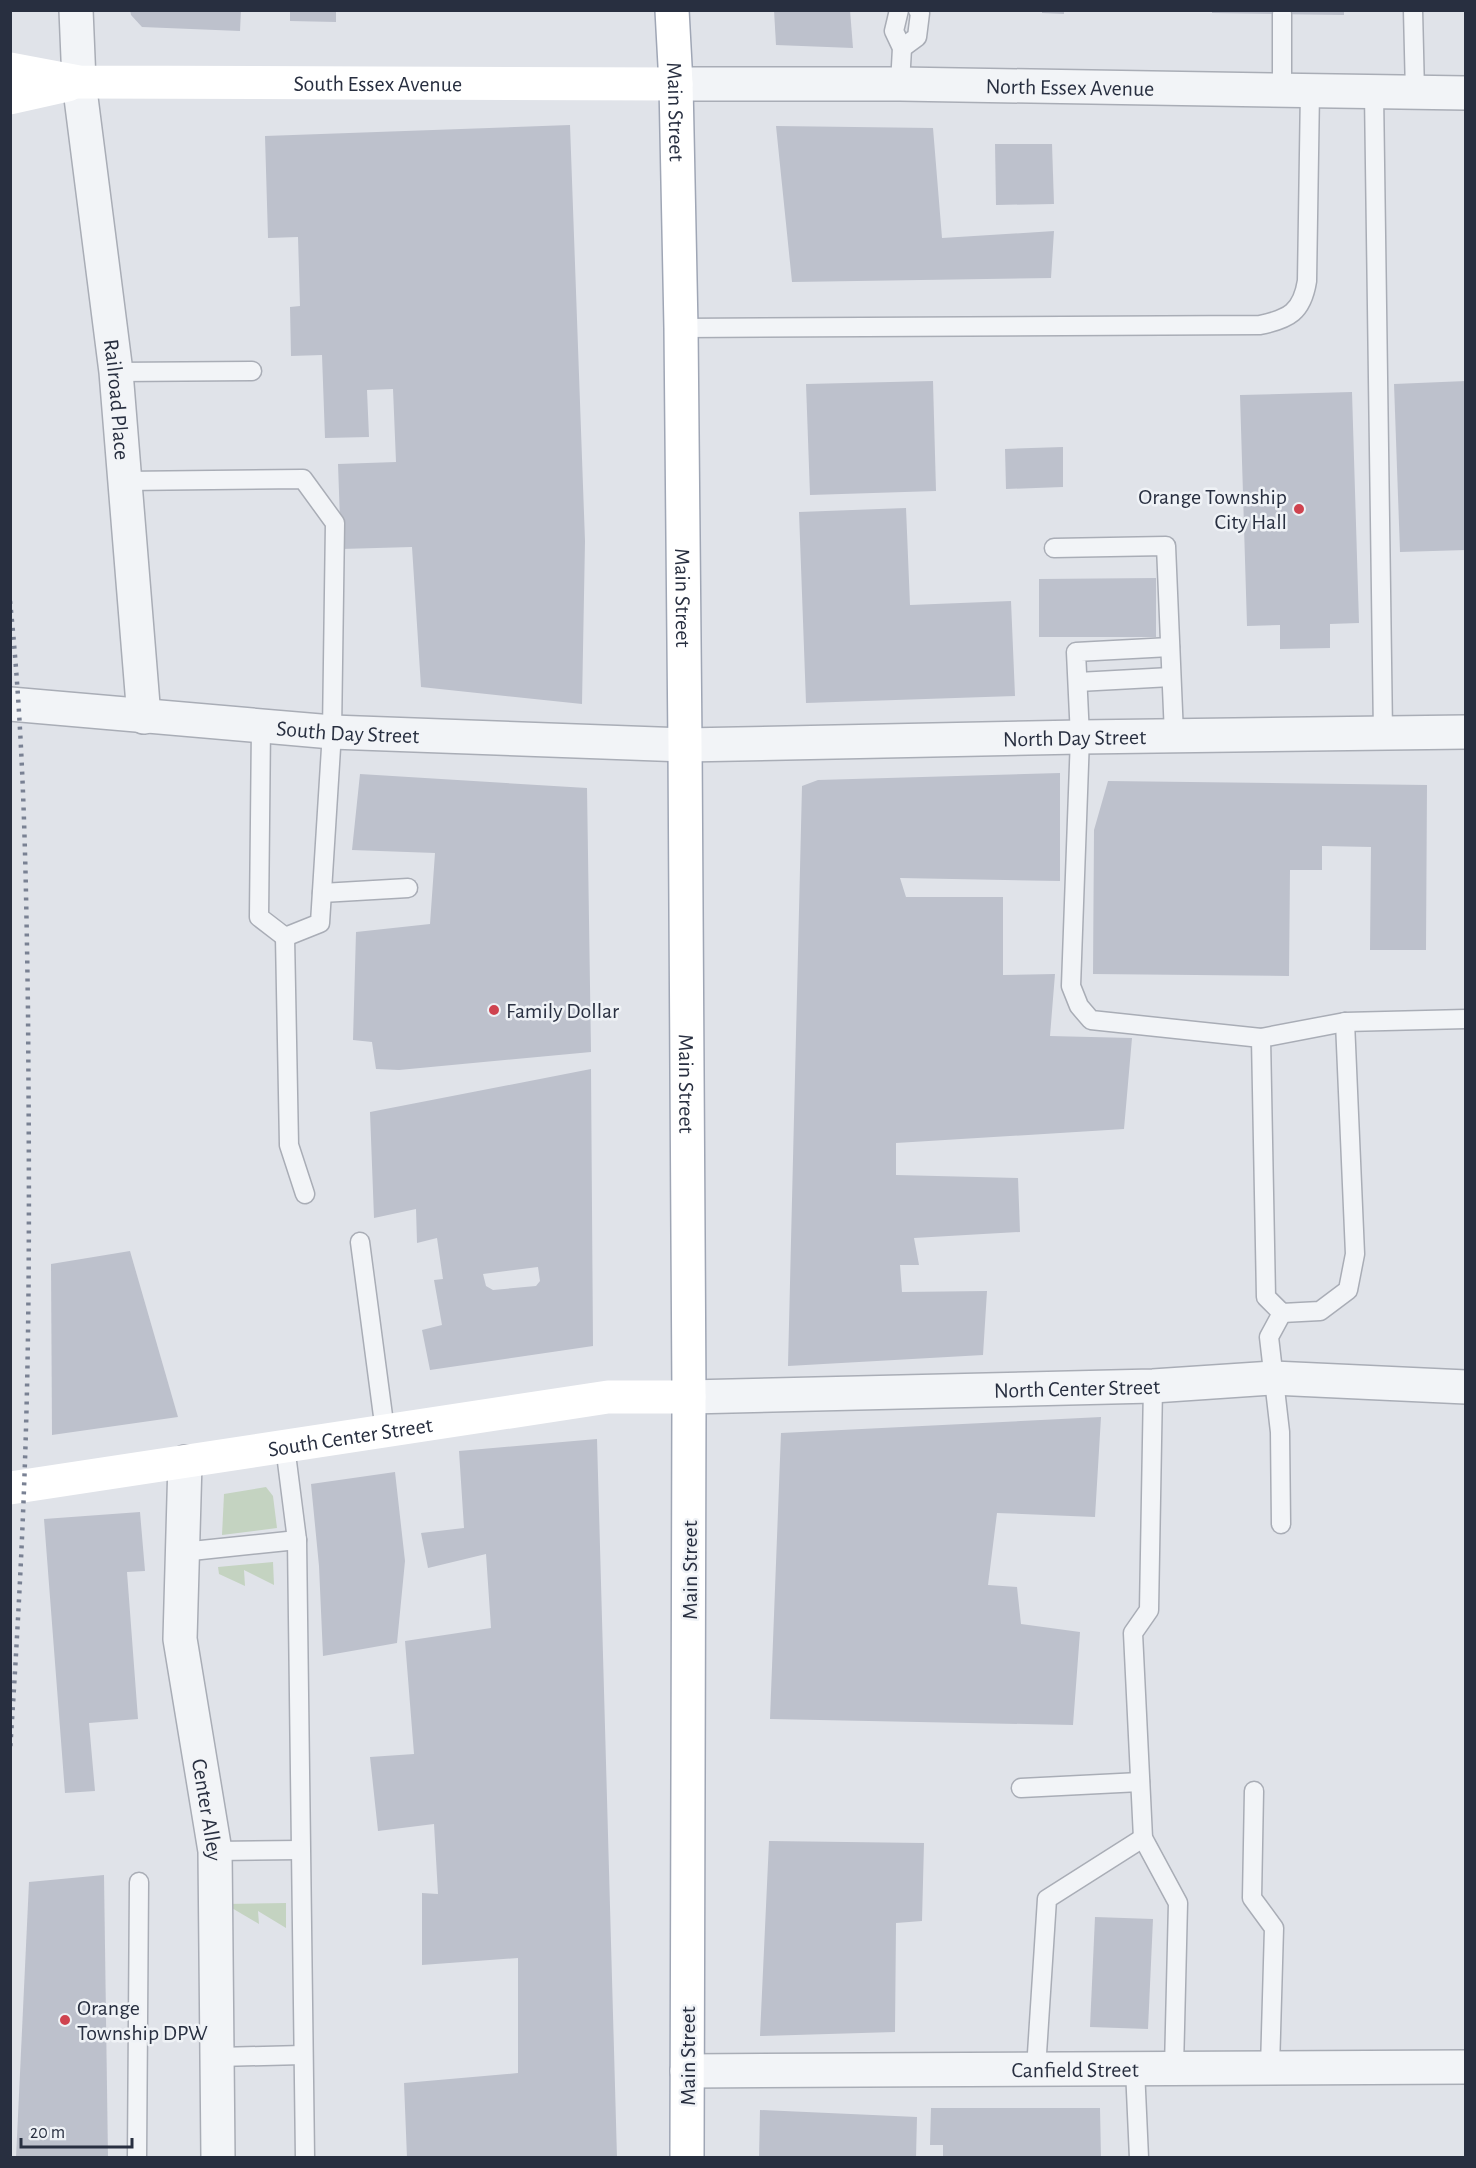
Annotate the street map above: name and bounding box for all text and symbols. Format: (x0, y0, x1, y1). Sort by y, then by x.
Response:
street label: Main Street (663, 62, 688, 162)
street label: South Essex Avenue (293, 73, 462, 95)
street label: North Essex Avenue (985, 75, 1155, 100)
street label: Railroad Place (100, 338, 133, 461)
place label: Orange Township City Hall (1138, 486, 1287, 533)
marker: Orange Township City Hall (1292, 502, 1306, 516)
street label: Main Street (671, 548, 694, 648)
street label: South Day Street (275, 717, 420, 747)
street label: North Day Street (1003, 726, 1146, 751)
place label: Family Dollar (506, 1000, 619, 1022)
marker: Family Dollar (487, 1003, 501, 1017)
street label: Main Street (675, 1034, 697, 1134)
street label: North Center Street (993, 1376, 1161, 1402)
street label: South Center Street (266, 1414, 434, 1461)
street label: Main Street (679, 1520, 701, 1620)
street label: Center Alley (188, 1757, 225, 1861)
place label: Orange Township DPW (77, 1997, 208, 2044)
street label: Main Street (677, 2006, 699, 2106)
marker: Orange Township DPW (58, 2013, 72, 2027)
street label: Canfield Street (1011, 2059, 1139, 2081)
scale bar (21, 2111, 132, 2149)
text: 20 m (30, 2124, 65, 2142)

